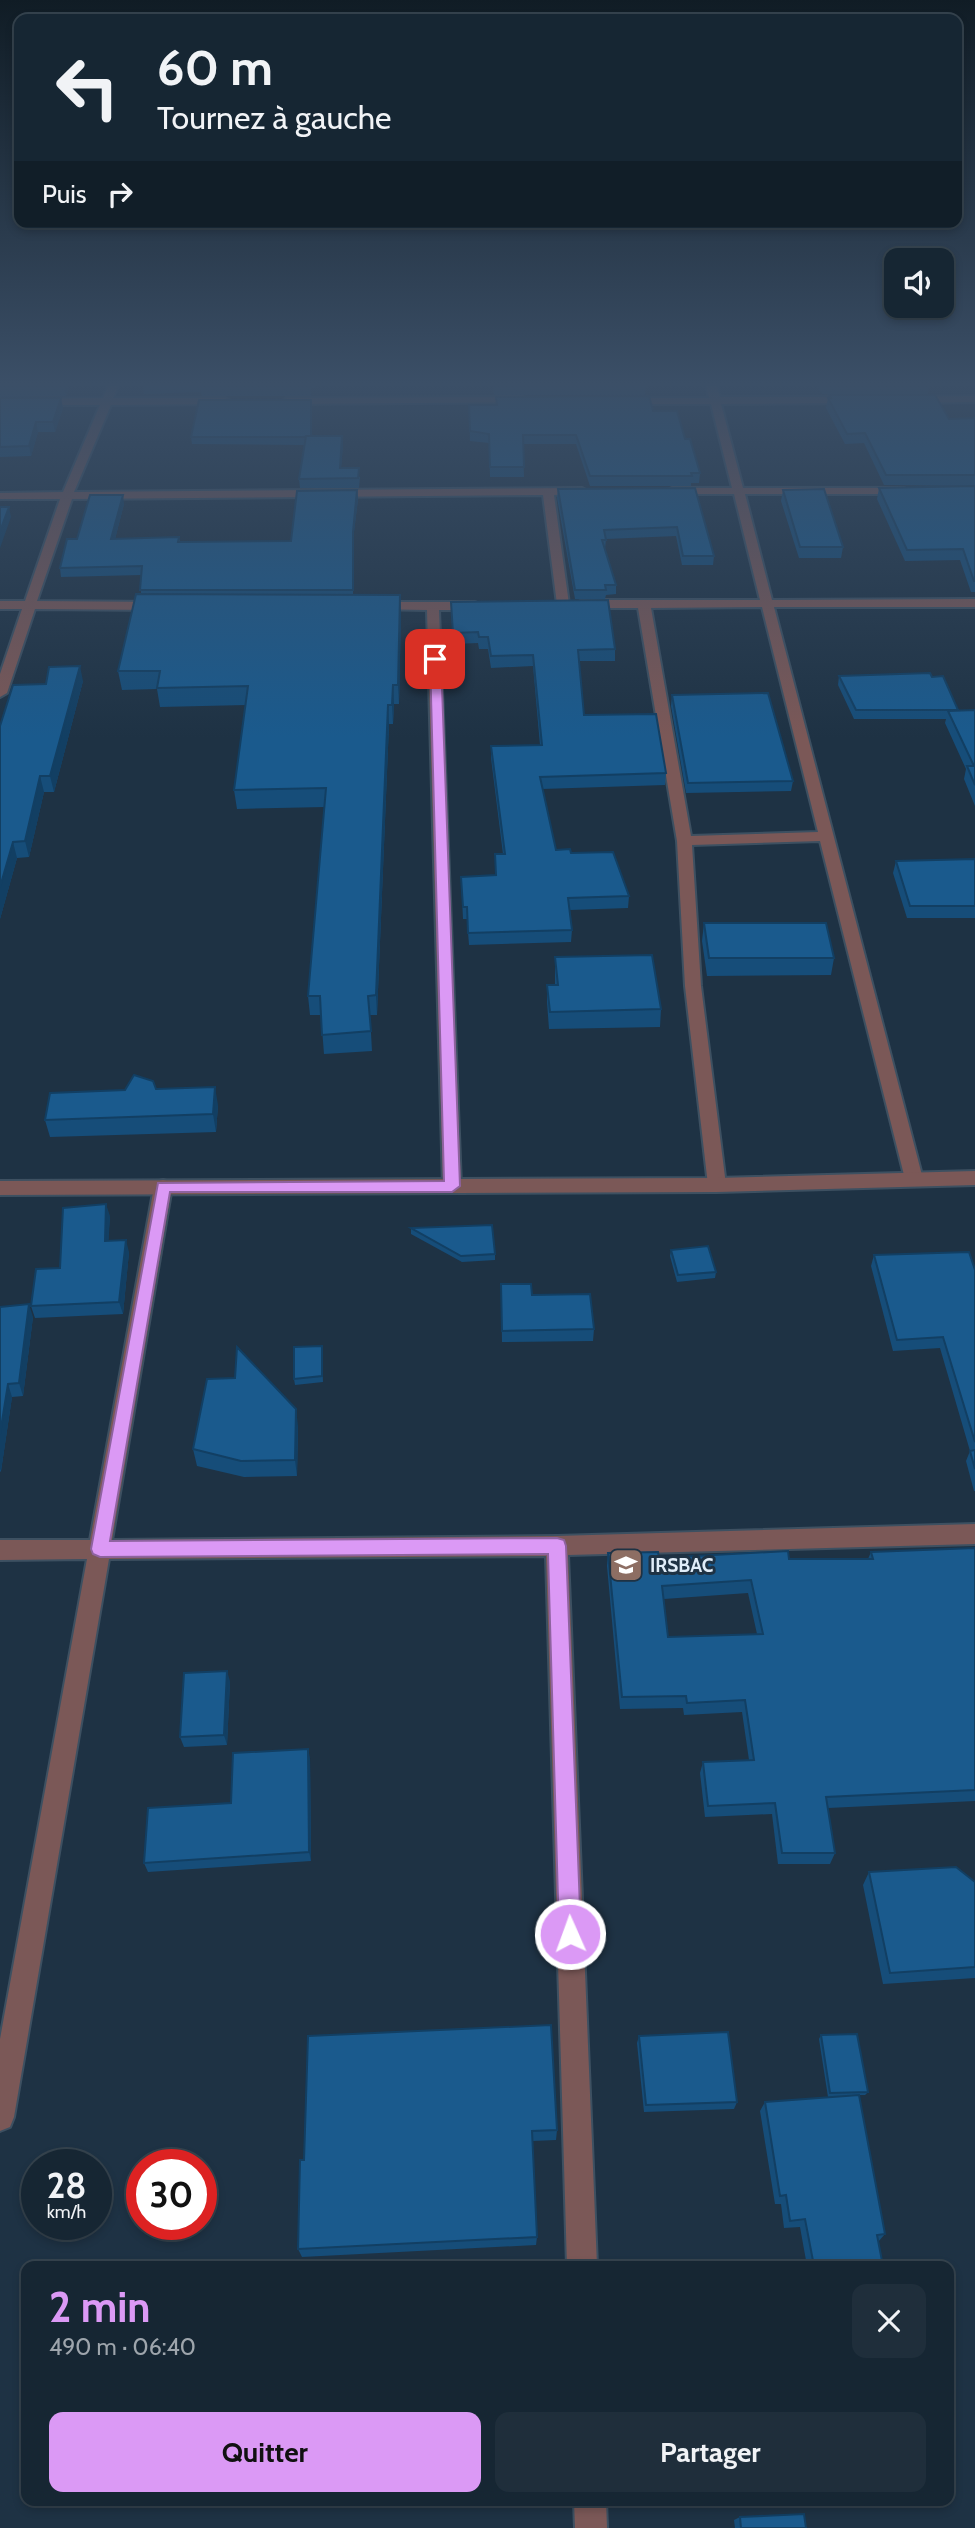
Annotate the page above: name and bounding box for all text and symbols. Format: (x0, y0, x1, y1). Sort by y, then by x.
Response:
text: 60 m (157, 38, 273, 97)
icon: left (42, 42, 133, 133)
text: Tournez à gauche (157, 98, 391, 137)
icon: right (101, 175, 139, 213)
text: Puis (42, 178, 87, 210)
map controls (884, 248, 954, 318)
button: sound (884, 248, 954, 318)
pin (405, 629, 465, 689)
icon: arrive (416, 640, 454, 678)
school or university icon: IRSBAC (607, 1546, 645, 1584)
place label: IRSBAC (650, 1554, 713, 1577)
position arrow (533, 1897, 607, 1971)
speed limit sign: 30 (126, 2149, 217, 2240)
text: 28 (47, 2164, 86, 2207)
text: km/h (47, 2201, 86, 2223)
text: 2 min (49, 2281, 150, 2333)
button: close (852, 2284, 926, 2358)
text: 490 m · 06:40 (49, 2333, 196, 2361)
button: Quitter (49, 2412, 481, 2492)
button: Partager (495, 2412, 926, 2492)

